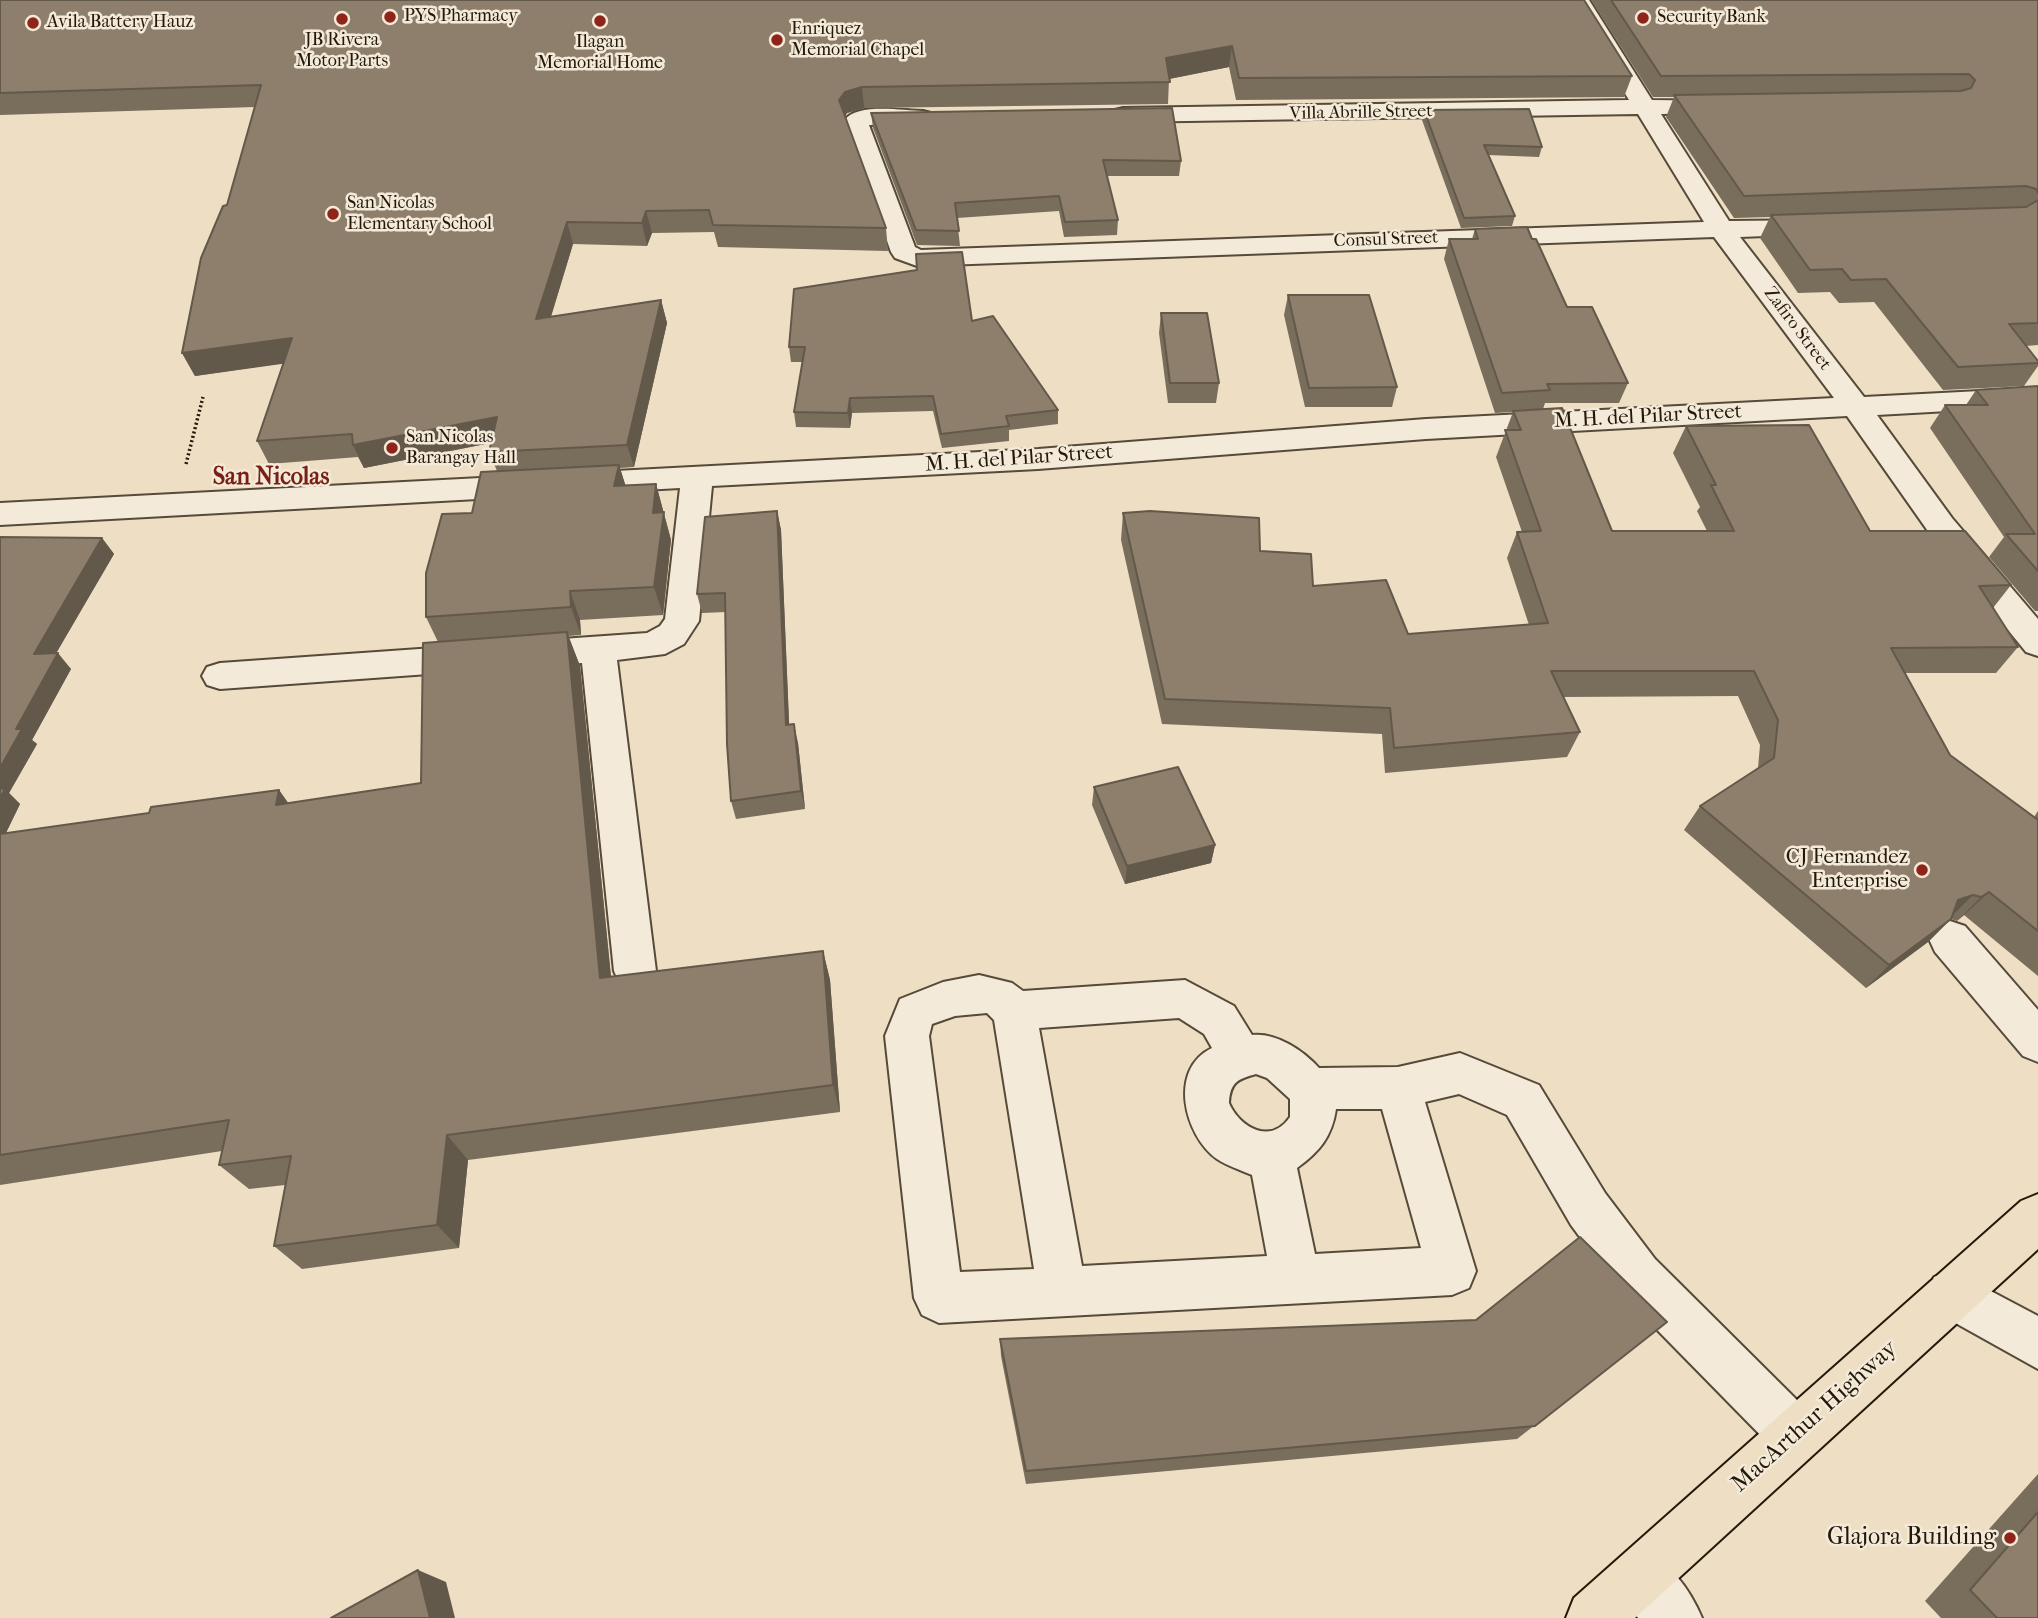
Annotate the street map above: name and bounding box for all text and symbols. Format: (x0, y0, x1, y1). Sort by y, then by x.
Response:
place label: PYS Pharmacy (404, 6, 518, 28)
place label: Security Bank (1657, 7, 1766, 29)
marker: PYS Pharmacy (382, 9, 398, 25)
marker: Security Bank (1635, 10, 1651, 26)
marker: JB Rivera Motor Parts (334, 11, 350, 27)
place label: Avila Battery Hauz (47, 12, 193, 34)
marker: Ilagan Memorial Home (592, 13, 608, 29)
marker: Avila Battery Hauz (25, 15, 41, 31)
place label: Enriquez Memorial Chapel (791, 19, 924, 61)
place label: JB Rivera Motor Parts (296, 30, 388, 72)
place label: Ilagan Memorial Home (537, 32, 663, 74)
marker: Enriquez Memorial Chapel (769, 32, 785, 48)
street label: Villa Abrille Street (1289, 101, 1433, 125)
place label: San Nicolas Elementary School (347, 193, 492, 235)
marker: San Nicolas Elementary School (325, 206, 341, 222)
street label: Consul Street (1333, 227, 1439, 253)
street label: Zafiro Street (1759, 283, 1835, 375)
street label: M. H. del Pilar Street (1553, 399, 1743, 435)
place label: San Nicolas Barangay Hall (406, 427, 516, 470)
marker: San Nicolas Barangay Hall (384, 440, 400, 456)
street label: M. H. del Pilar Street (924, 440, 1114, 478)
district label: San Nicolas (213, 464, 329, 492)
place label: CJ Fernandez Enterprise (1786, 845, 1908, 895)
marker: CJ Fernandez Enterprise (1914, 862, 1930, 878)
street label: MacArthur Highway (1726, 1335, 1904, 1499)
place label: Glajora Building (1827, 1524, 1996, 1552)
marker: Glajora Building (2002, 1530, 2018, 1546)

